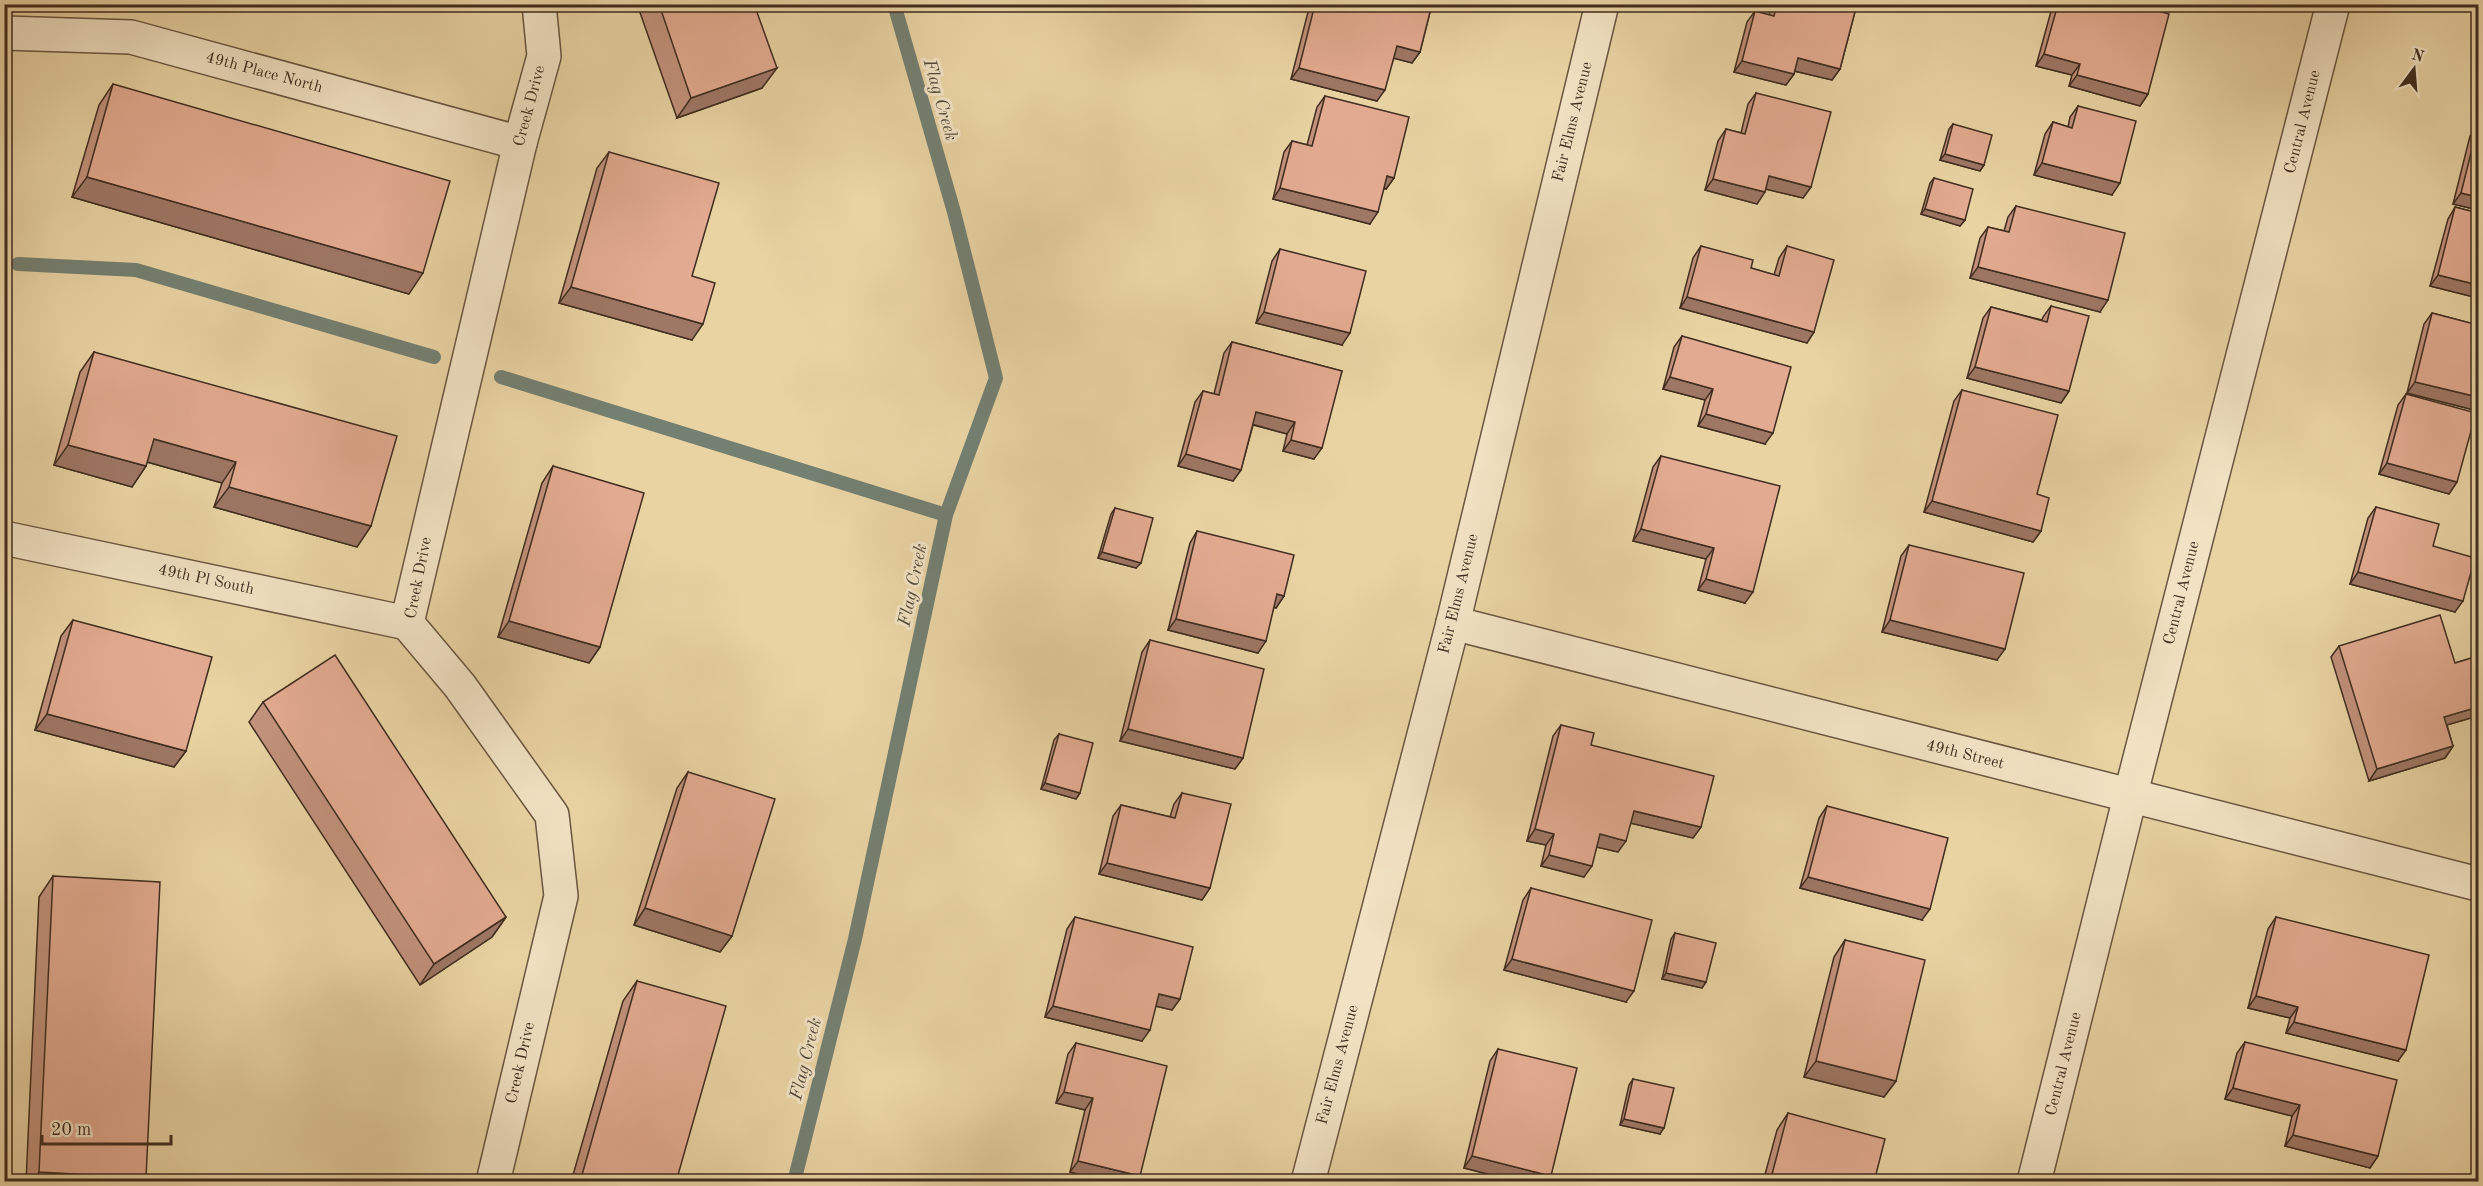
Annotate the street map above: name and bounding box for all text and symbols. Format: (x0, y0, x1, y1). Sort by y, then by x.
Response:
north arrow (2384, 39, 2444, 99)
text: N (2409, 47, 2426, 66)
street label: 49th Place North (204, 50, 324, 96)
water label: Flag Creek (919, 56, 960, 143)
street label: Fair Elms Avenue (1550, 60, 1596, 184)
street label: Creek Drive (512, 64, 548, 148)
street label: Central Avenue (2282, 68, 2324, 176)
street label: Fair Elms Avenue (1436, 532, 1482, 656)
street label: Creek Drive (403, 536, 435, 620)
street label: Central Avenue (2161, 539, 2203, 647)
water label: Flag Creek (895, 542, 931, 629)
street label: 49th Pl South (157, 562, 256, 598)
street label: 49th Street (1924, 738, 2006, 773)
street label: Fair Elms Avenue (1314, 1003, 1362, 1127)
street label: Central Avenue (2043, 1010, 2085, 1118)
water label: Flag Creek (787, 1016, 825, 1103)
street label: Creek Drive (504, 1021, 538, 1105)
scale bar (42, 1108, 171, 1146)
text: 20 m (51, 1121, 91, 1139)

